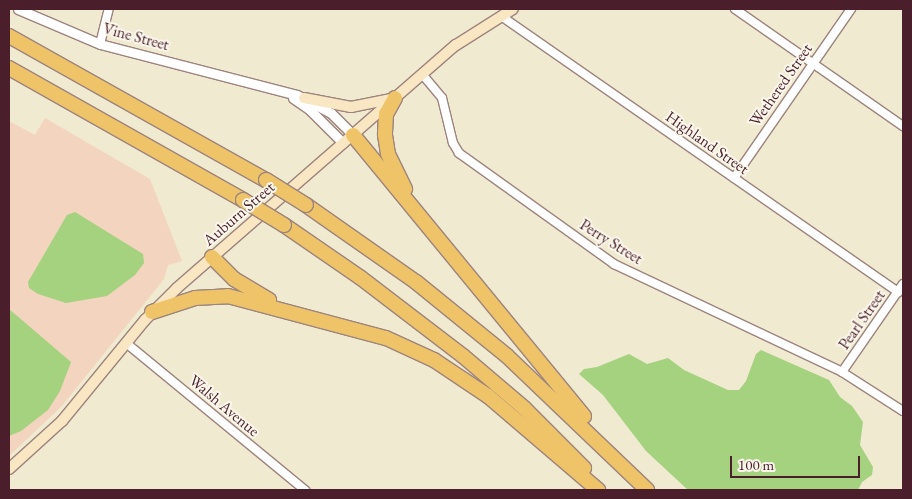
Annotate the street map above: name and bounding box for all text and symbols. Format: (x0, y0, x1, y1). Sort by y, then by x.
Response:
street label: Vine Street (101, 19, 171, 55)
street label: Wethered Street (745, 40, 817, 130)
street label: Highland Street (662, 107, 752, 179)
street label: Auburn Street (199, 178, 279, 250)
street label: Perry Street (576, 215, 646, 269)
street label: Pearl Street (835, 287, 889, 353)
street label: Walsh Avenue (185, 371, 263, 441)
scale bar (732, 446, 862, 478)
text: 100 m (738, 455, 774, 474)

